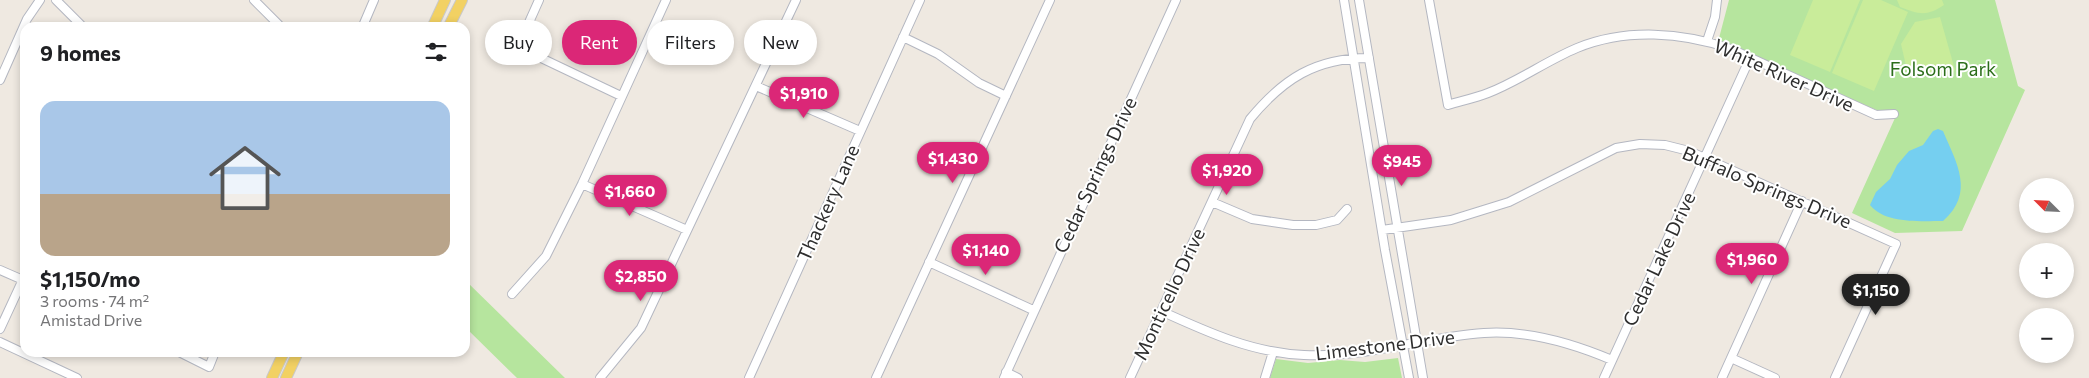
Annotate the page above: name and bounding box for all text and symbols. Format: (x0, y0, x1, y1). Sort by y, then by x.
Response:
chip: Buy (485, 20, 552, 65)
chip: Rent (562, 20, 637, 65)
chip: Filters (647, 20, 734, 65)
chip: New (744, 20, 817, 65)
street label: White River Drive (1711, 33, 1858, 116)
icon: filters (422, 38, 450, 66)
text: 9 homes (40, 40, 121, 65)
park label: Folsom Park (1890, 57, 1996, 80)
pin: $1,910 (763, 76, 845, 119)
text: $1,910 (780, 83, 828, 102)
street label: Cedar Springs Drive (1048, 93, 1141, 256)
icon: home (200, 133, 290, 223)
street label: Thackery Lane (792, 141, 863, 265)
street label: Buffalo Springs Drive (1679, 141, 1855, 233)
pin: $1,430 (912, 142, 994, 184)
pin: $945 (1372, 144, 1432, 187)
text: $1,430 (928, 148, 978, 167)
text: $945 (1383, 151, 1421, 170)
pin: $1,920 (1186, 154, 1268, 196)
text: $1,920 (1202, 160, 1252, 179)
pin: $1,660 (589, 174, 671, 217)
north arrow (2019, 178, 2074, 232)
map controls (2019, 178, 2074, 363)
text: $1,660 (605, 181, 655, 200)
street label: Cedar Lake Drive (1617, 188, 1700, 330)
street label: Monticello Drive (1128, 224, 1209, 363)
pin: $1,140 (945, 234, 1027, 276)
text: $1,140 (963, 240, 1009, 259)
pin: $1,960 (1711, 242, 1793, 285)
button: + (2019, 243, 2074, 298)
text: $1,960 (1727, 249, 1777, 268)
pin: $2,850 (600, 260, 682, 302)
text: $1,150/mo (40, 266, 140, 291)
text: $2,850 (615, 266, 667, 285)
pin: $1,150 (1835, 274, 1917, 316)
text: $1,150 (1853, 280, 1899, 299)
text: 3 rooms · 74 m² (40, 291, 149, 310)
button: − (2019, 308, 2074, 363)
text: Amistad Drive (40, 310, 142, 329)
street label: Limestone Drive (1314, 325, 1456, 364)

